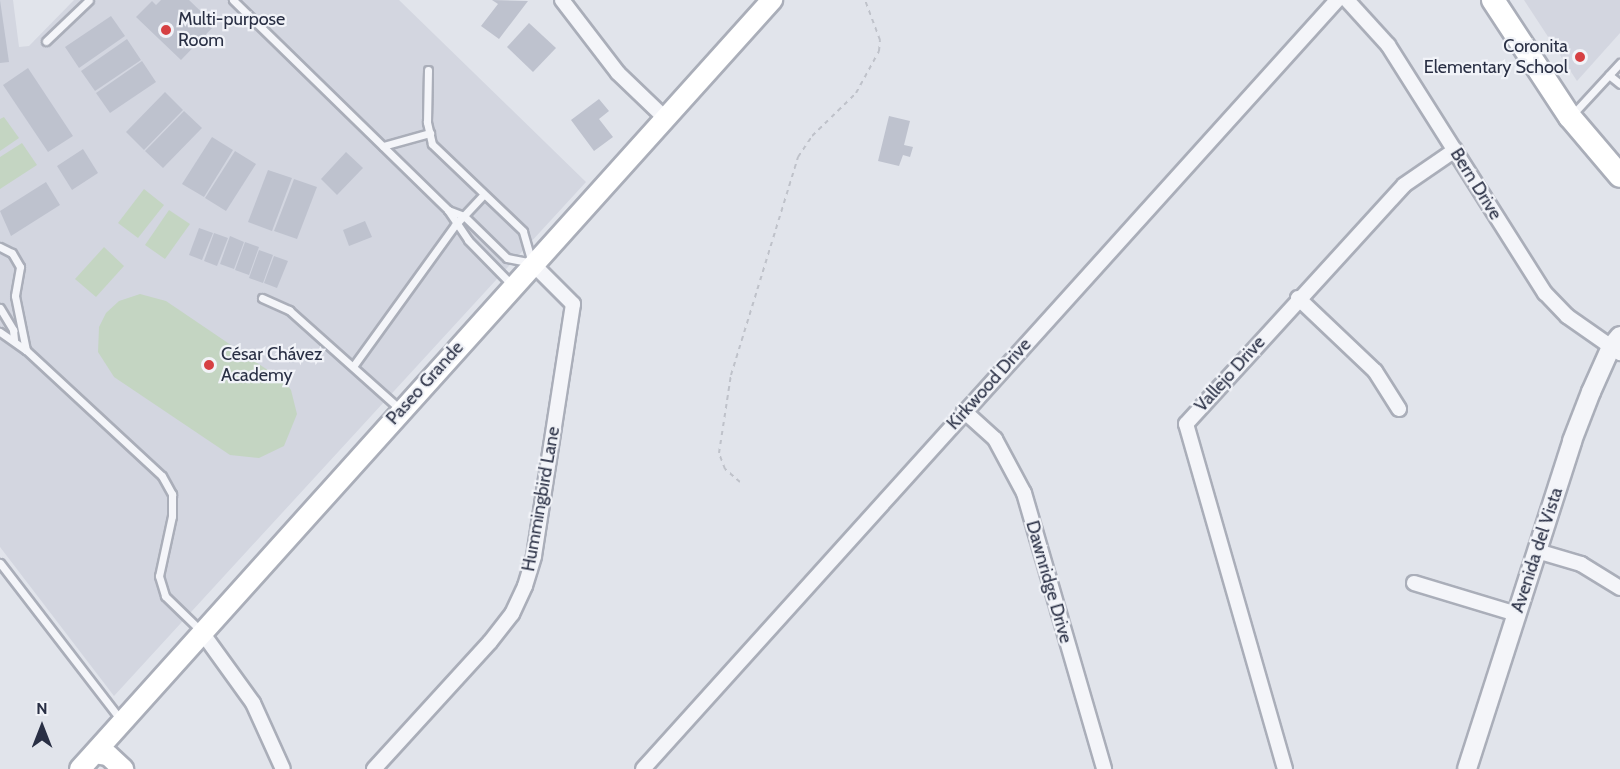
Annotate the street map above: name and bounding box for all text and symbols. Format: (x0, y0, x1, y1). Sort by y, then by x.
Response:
place label: Multi-purpose Room (178, 9, 285, 52)
marker: Multi-purpose Room (159, 23, 173, 37)
place label: Coronita Elementary School (1424, 36, 1568, 78)
marker: Coronita Elementary School (1573, 50, 1587, 64)
street label: Bern Drive (1446, 144, 1506, 224)
street label: Vallejo Drive (1190, 332, 1270, 416)
street label: Kirkwood Drive (942, 334, 1036, 434)
street label: Paseo Grande (382, 337, 468, 429)
place label: César Chávez Academy (221, 344, 322, 386)
marker: César Chávez Academy (202, 358, 216, 372)
street label: Hummingbird Lane (518, 425, 564, 573)
street label: Avenida del Vista (1507, 485, 1567, 615)
street label: Dawnridge Drive (1021, 518, 1077, 646)
north arrow (12, 697, 72, 757)
text: N (36, 699, 48, 718)

